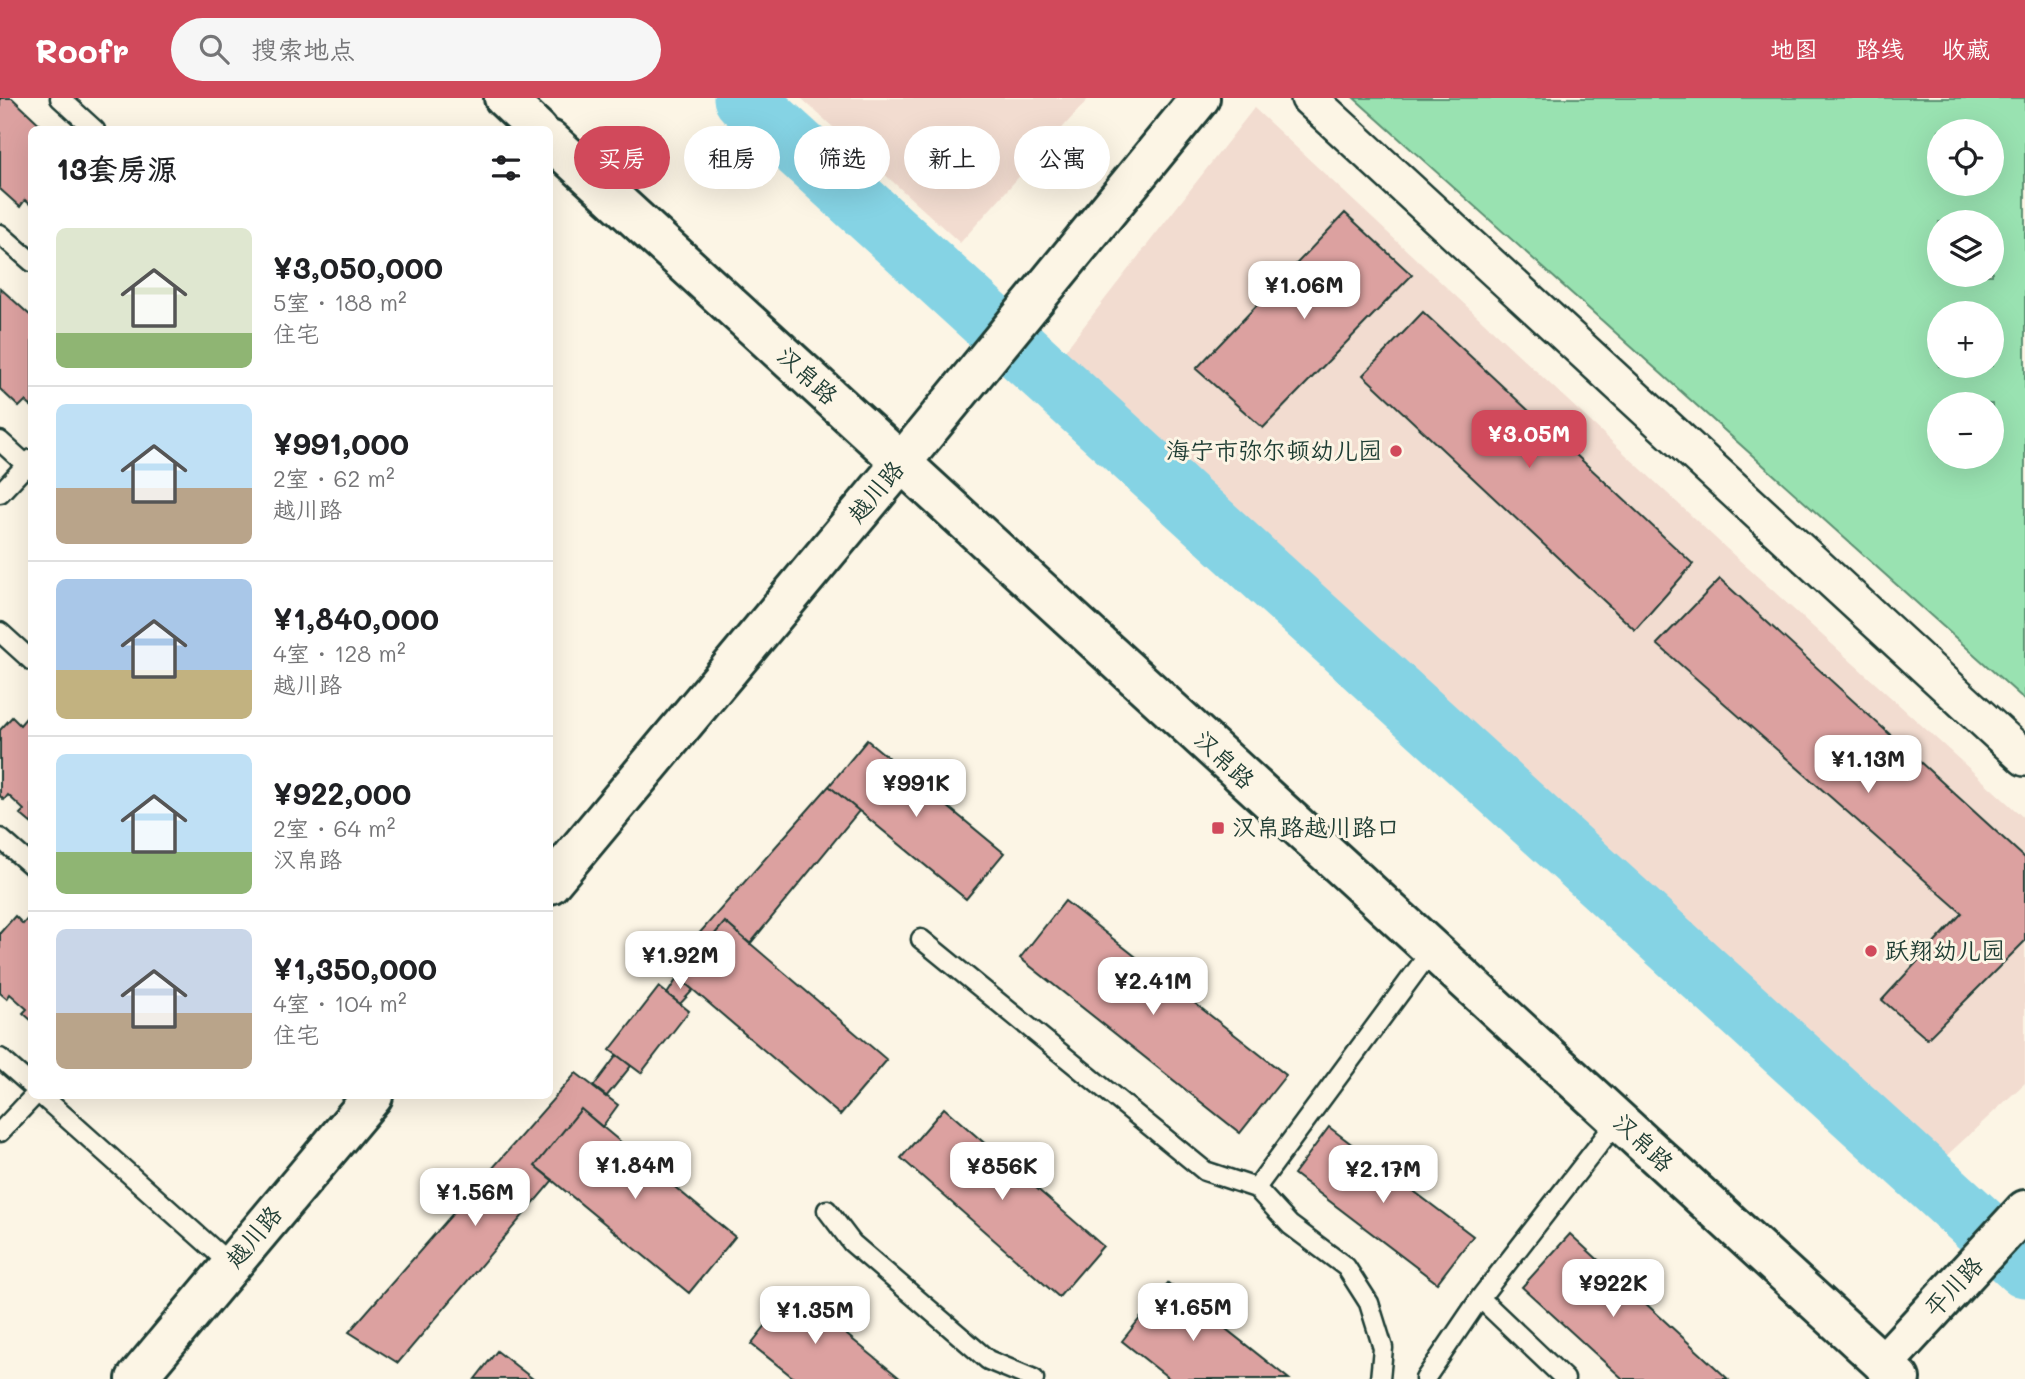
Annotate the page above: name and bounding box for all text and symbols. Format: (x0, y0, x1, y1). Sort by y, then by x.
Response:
search box (171, 18, 661, 81)
text: Roofr (35, 28, 129, 71)
icon: search (195, 30, 233, 68)
text: 搜索地点 (251, 32, 355, 66)
text: 地图 (1770, 33, 1818, 64)
text: 路线 (1856, 33, 1904, 64)
text: 收藏 (1942, 33, 1990, 64)
map controls (1927, 119, 2004, 469)
button: locate (1927, 119, 2004, 196)
chip: 买房 (574, 126, 670, 189)
chip: 租房 (684, 126, 780, 189)
chip: 筛选 (794, 126, 890, 189)
chip: 新上 (904, 126, 1000, 189)
chip: 公寓 (1014, 126, 1110, 189)
text: 13套房源 (56, 148, 177, 188)
icon: filters (487, 149, 525, 187)
button: layers (1927, 210, 2004, 287)
text: ¥3,050,000 (273, 247, 443, 287)
icon: home (112, 256, 196, 340)
pin: ¥1.06M (1247, 262, 1361, 321)
text: ¥1.06M (1264, 269, 1344, 299)
text: 5室 · 188 m² (273, 287, 407, 317)
button: + (1927, 301, 2004, 378)
text: 住宅 (273, 318, 319, 348)
street label: 汉帛路 (771, 339, 845, 410)
button: − (1927, 392, 2004, 469)
pin: ¥3.05M (1472, 410, 1586, 470)
text: ¥3.05M (1488, 418, 1570, 448)
text: ¥991,000 (273, 423, 409, 463)
icon: home (112, 432, 196, 516)
place label: 海宁市弥尔顿幼儿园 (1166, 434, 1382, 465)
marker: 海宁市弥尔顿幼儿园 (1388, 443, 1404, 459)
street label: 越川路 (840, 453, 910, 529)
text: 2室 · 62 m² (273, 463, 395, 493)
text: 越川路 (273, 494, 342, 524)
text: ¥1,840,000 (273, 598, 439, 638)
icon: home (112, 607, 196, 691)
text: 4室 · 128 m² (273, 638, 406, 668)
text: 越川路 (273, 669, 342, 699)
street label: 汉帛路 (1188, 723, 1262, 795)
pin: ¥1.13M (1811, 736, 1925, 795)
text: ¥1.13M (1831, 743, 1905, 773)
pin: ¥991K (867, 760, 965, 819)
text: ¥991K (882, 767, 950, 797)
text: ¥922,000 (273, 773, 411, 813)
icon: home (112, 782, 196, 866)
place label: 汉帛路越川路口 (1232, 811, 1400, 842)
text: 2室 · 64 m² (273, 813, 395, 843)
marker: 汉帛路越川路口 (1210, 820, 1226, 836)
text: 汉帛路 (273, 844, 342, 874)
pin: ¥1.92M (623, 932, 737, 991)
place label: 跃翔幼儿园 (1885, 934, 2005, 965)
text: ¥1.92M (641, 939, 719, 969)
marker: 跃翔幼儿园 (1863, 943, 1879, 959)
text: ¥1,350,000 (273, 948, 437, 988)
icon: home (112, 957, 196, 1041)
pin: ¥2.41M (1096, 958, 1210, 1017)
text: ¥2.41M (1114, 965, 1192, 995)
text: 4室 · 104 m² (273, 988, 407, 1018)
text: 住宅 (273, 1019, 319, 1049)
street label: 汉帛路 (1607, 1106, 1681, 1178)
pin: ¥1.84M (578, 1142, 692, 1201)
pin: ¥856K (953, 1142, 1051, 1202)
pin: ¥2.17M (1326, 1146, 1440, 1205)
text: ¥1.84M (595, 1149, 675, 1179)
text: ¥856K (966, 1150, 1038, 1180)
text: ¥2.17M (1345, 1153, 1421, 1183)
pin: ¥1.56M (418, 1168, 532, 1228)
text: ¥1.56M (436, 1176, 514, 1206)
street label: 越川路 (218, 1198, 288, 1274)
street label: 平川路 (1917, 1249, 1989, 1323)
pin: ¥922K (1564, 1260, 1662, 1319)
text: ¥922K (1578, 1267, 1648, 1297)
pin: ¥1.65M (1136, 1284, 1250, 1343)
pin: ¥1.35M (758, 1286, 872, 1346)
text: ¥1.65M (1154, 1291, 1232, 1321)
text: ¥1.35M (776, 1294, 854, 1324)

